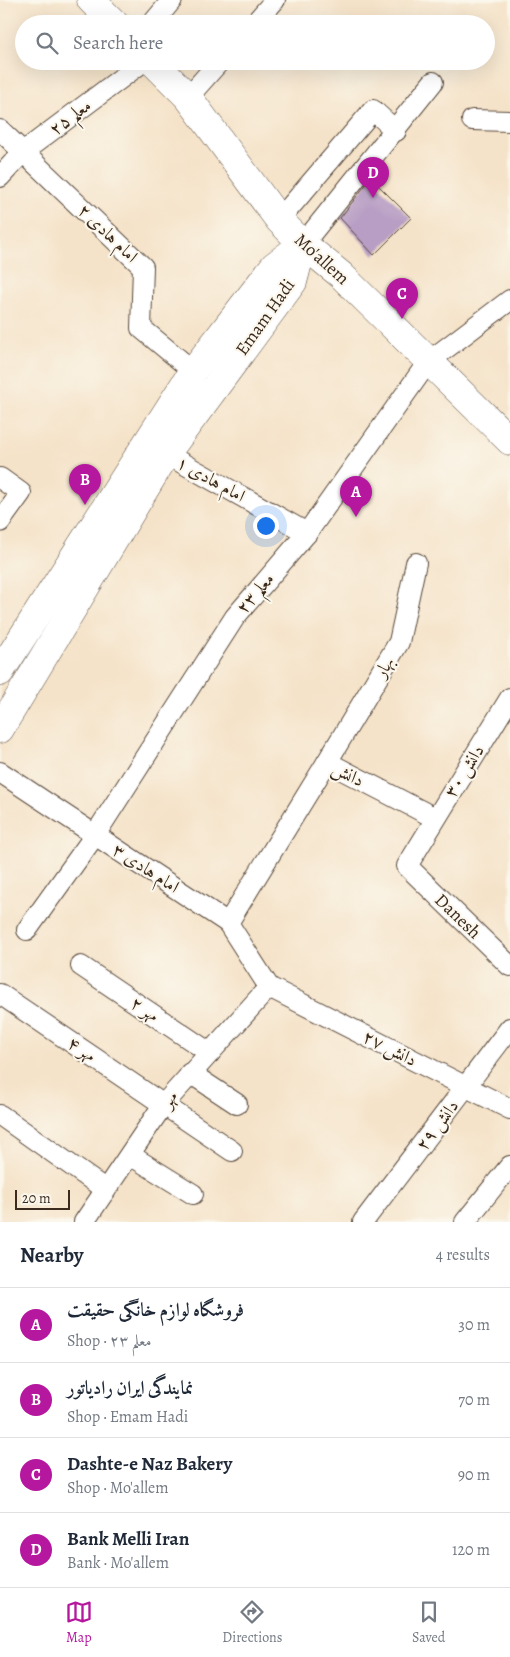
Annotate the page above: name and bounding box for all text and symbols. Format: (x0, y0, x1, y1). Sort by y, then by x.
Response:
search box (15, 15, 495, 70)
icon: search (33, 29, 61, 57)
text: Search here (73, 30, 163, 56)
street label: معلم ۲۵ (44, 93, 100, 145)
pin: D (357, 157, 389, 198)
street label: امام هادی ٢ (70, 198, 143, 271)
street label: Mo'allem (289, 228, 355, 290)
street label: Emam Hadi (230, 274, 300, 360)
pin: C (386, 278, 418, 319)
street label: امام هادی ١ (170, 450, 250, 511)
pin: B (69, 464, 101, 505)
pin: A (340, 476, 372, 517)
your location (253, 513, 279, 539)
street label: معلم ۲۳ (231, 567, 284, 623)
street label: بهار (367, 652, 400, 684)
street label: دانش ۳۰ (438, 740, 490, 802)
street label: دانش (328, 756, 368, 792)
street label: امام هادی ٣ (106, 838, 184, 902)
street label: Danesh (430, 888, 487, 944)
street label: مهر ۲ (126, 991, 164, 1027)
street label: دانش ۲۷ (359, 1024, 421, 1072)
street label: مهر ۴ (63, 1031, 101, 1067)
street label: مهر (153, 1085, 183, 1114)
street label: دانش ٢٩ (410, 1095, 464, 1155)
scale bar (15, 1187, 70, 1210)
text: 20 m (22, 1189, 51, 1208)
text: Nearby (20, 1241, 83, 1269)
text: 4 results (436, 1244, 490, 1266)
text: فروشگاه لوازم خانگی حقیقت (67, 1297, 244, 1323)
text: A (31, 1314, 41, 1336)
text: 30 m (458, 1314, 490, 1336)
text: Shop · معلم ۲۳ (67, 1330, 152, 1352)
text: نمایندگی ایران رادیاتور (67, 1375, 193, 1401)
text: B (31, 1389, 41, 1411)
text: 70 m (458, 1389, 490, 1411)
text: Shop · Emam Hadi (67, 1406, 188, 1428)
text: Dashte-e Naz Bakery (67, 1451, 232, 1477)
text: C (31, 1464, 41, 1486)
text: 90 m (458, 1464, 490, 1486)
text: Shop · Mo'allem (67, 1477, 169, 1499)
text: Bank Melli Iran (67, 1526, 189, 1552)
text: D (30, 1539, 42, 1561)
text: 120 m (452, 1539, 490, 1561)
text: Bank · Mo'allem (67, 1552, 169, 1574)
tab: Map (65, 1598, 93, 1647)
tab: Directions (222, 1598, 282, 1647)
tab: Saved (412, 1598, 445, 1647)

